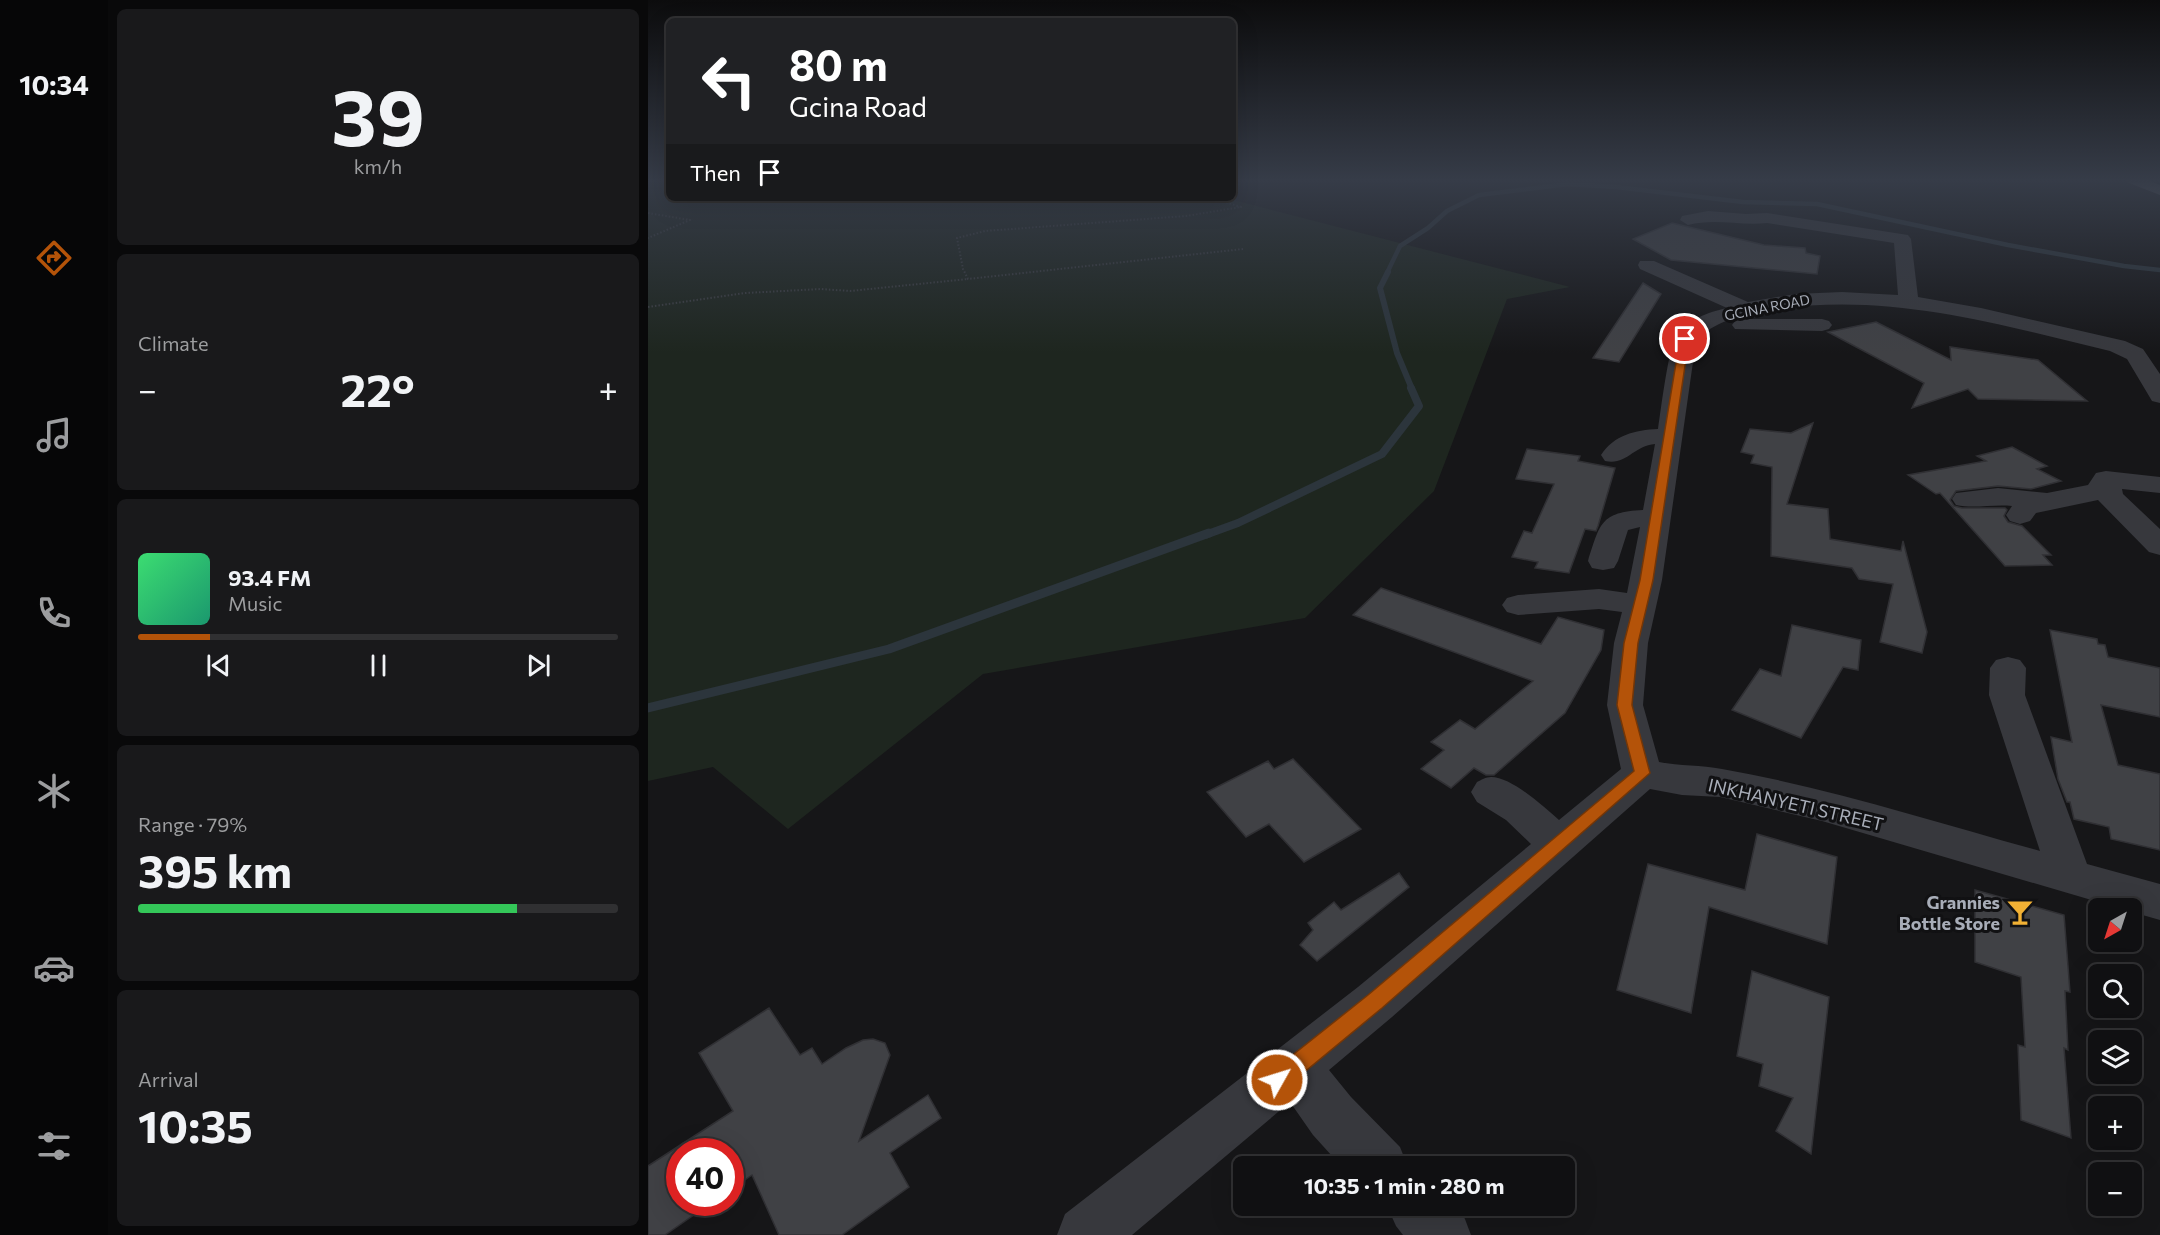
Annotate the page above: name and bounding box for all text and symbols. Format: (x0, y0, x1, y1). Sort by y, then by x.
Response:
text: 80 m (789, 38, 888, 90)
icon: left (690, 42, 768, 120)
text: 39 (331, 67, 425, 162)
text: 10:34 (19, 68, 89, 101)
text: Gcina Road (789, 90, 927, 123)
text: km/h (354, 154, 402, 178)
icon: arrive (753, 156, 786, 189)
text: Then (690, 159, 741, 186)
icon: directions (33, 237, 75, 279)
street label: GCINA ROAD (1723, 290, 1811, 324)
pin (1659, 313, 1710, 364)
icon: arrive (1668, 322, 1701, 355)
text: Climate (138, 331, 208, 355)
text: 22° (341, 361, 415, 416)
text: − (138, 368, 157, 409)
text: + (599, 368, 618, 409)
icon: music (33, 414, 75, 456)
text: 93.4 FM (228, 564, 311, 591)
text: Music (228, 591, 282, 615)
icon: phone (33, 592, 75, 634)
icon: previous (202, 649, 235, 682)
icon: pause (362, 649, 395, 682)
icon: next (522, 649, 555, 682)
icon: climate (33, 770, 75, 812)
street label: INKHANYETI STREET (1706, 773, 1886, 835)
text: Range · 79% (138, 812, 247, 836)
text: 395 km (138, 842, 292, 897)
place label: Grannies Bottle Store (1899, 891, 2000, 934)
bar icon: Grannies Bottle Store (2005, 897, 2035, 927)
north arrow (2088, 898, 2142, 952)
map controls (2088, 898, 2142, 1216)
icon: car (33, 947, 75, 989)
button: search (2088, 964, 2142, 1018)
button: layers (2088, 1030, 2142, 1084)
position arrow (1245, 1048, 1309, 1112)
text: Arrival (138, 1067, 199, 1091)
button: + (2088, 1096, 2142, 1150)
text: 10:35 (138, 1097, 253, 1152)
icon: filters (33, 1125, 75, 1167)
speed limit sign: 40 (666, 1138, 744, 1216)
button: − (2088, 1162, 2142, 1216)
text: 10:35 · 1 min · 280 m (1304, 1172, 1504, 1199)

